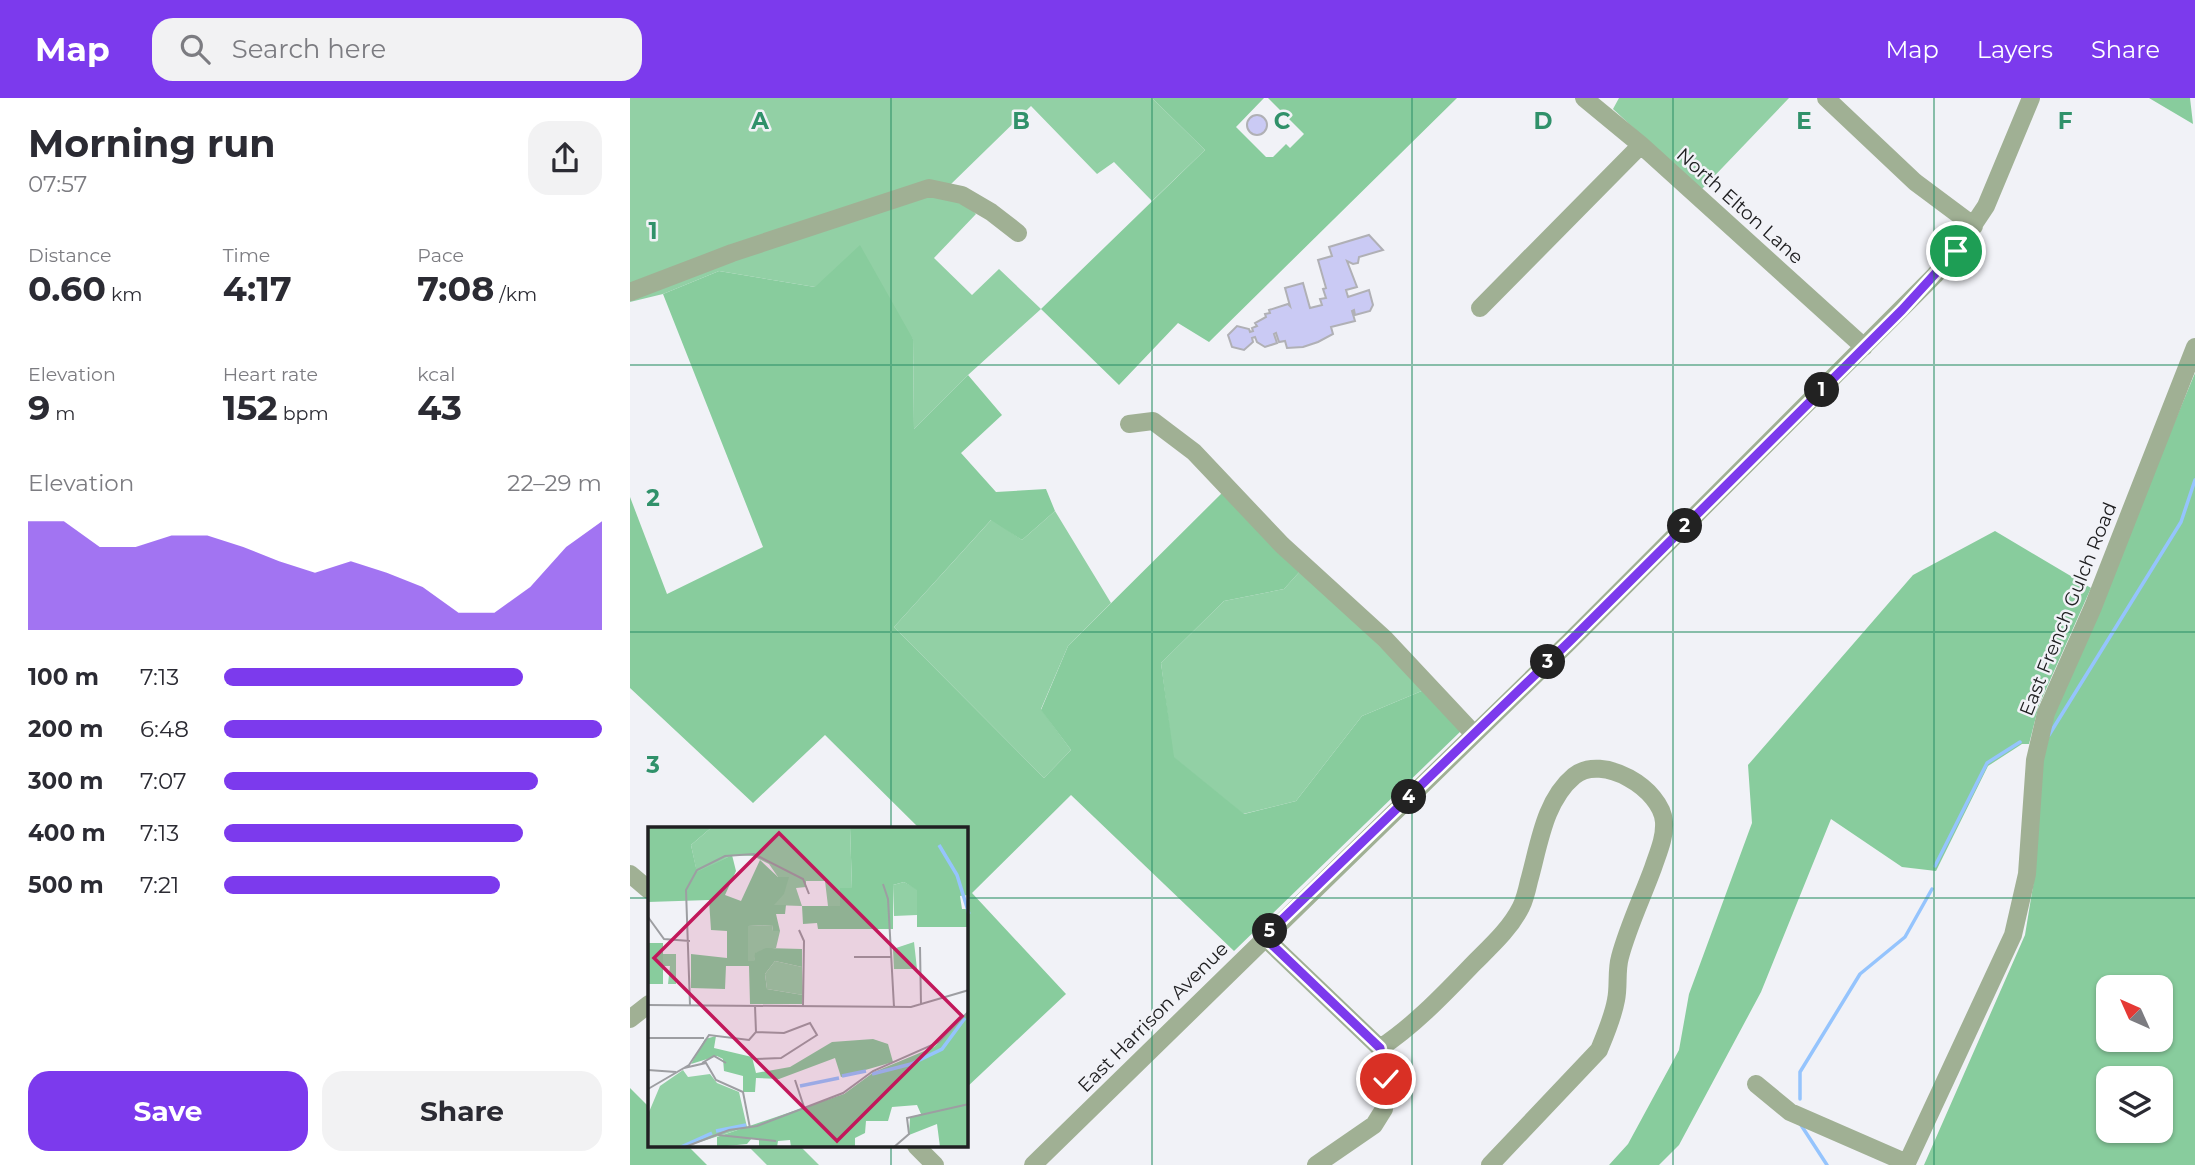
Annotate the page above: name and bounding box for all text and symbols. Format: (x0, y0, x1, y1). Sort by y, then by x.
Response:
search box (152, 18, 642, 81)
text: Map (35, 29, 110, 69)
icon: search (176, 30, 214, 68)
text: Search here (232, 33, 386, 65)
text: Map (1885, 35, 1939, 64)
text: Layers (1977, 35, 2053, 64)
text: Share (2091, 35, 2160, 64)
text: A (750, 107, 769, 135)
text: B (1012, 107, 1030, 135)
text: C (1274, 107, 1291, 135)
text: D (1534, 107, 1553, 135)
text: E (1796, 107, 1812, 135)
text: F (2058, 107, 2073, 135)
text: Morning run (28, 120, 276, 167)
button: share (528, 121, 602, 195)
street label: North Elton Lane (1672, 143, 1808, 269)
text: 07:57 (28, 170, 87, 198)
text: 1 (648, 217, 658, 245)
pin (1926, 221, 1986, 281)
icon: arrive (1937, 232, 1975, 270)
text: Distance (28, 244, 111, 267)
text: Time (223, 244, 270, 267)
text: Pace (417, 244, 464, 267)
text: 0.60 (28, 267, 106, 310)
text: 4:17 (223, 267, 292, 310)
text: 7:08 (417, 267, 494, 310)
text: km (106, 283, 142, 306)
text: /km (494, 283, 537, 306)
text: Elevation (28, 363, 116, 386)
text: Heart rate (223, 363, 318, 386)
text: kcal (417, 363, 455, 386)
pin: 1 (1804, 372, 1840, 408)
text: 1 (1818, 378, 1825, 401)
text: 9 (28, 386, 50, 429)
text: 152 (223, 386, 278, 429)
text: 43 (417, 386, 462, 429)
text: m (50, 402, 75, 425)
text: bpm (278, 402, 329, 425)
text: Elevation (28, 469, 134, 497)
text: 22–29 m (507, 469, 602, 497)
text: 2 (646, 484, 660, 512)
street label: East French Gulch Road (2015, 499, 2121, 719)
pin: 2 (1668, 508, 1702, 544)
text: 2 (1679, 514, 1690, 537)
pin: 3 (1530, 644, 1566, 680)
text: 3 (1542, 650, 1553, 673)
text: 100 m (28, 663, 99, 691)
text: 7:13 (140, 663, 179, 691)
text: 200 m (28, 715, 103, 743)
text: 6:48 (140, 715, 189, 743)
text: 3 (645, 751, 660, 779)
text: 300 m (28, 767, 104, 795)
text: 7:07 (140, 767, 187, 795)
pin: 4 (1392, 780, 1426, 814)
text: 4 (1402, 785, 1415, 808)
text: 400 m (28, 819, 106, 847)
text: 7:13 (140, 819, 179, 847)
inset map (648, 827, 968, 1148)
text: 500 m (28, 871, 104, 899)
text: 7:21 (140, 871, 179, 899)
pin: 5 (1252, 914, 1288, 948)
text: 5 (1264, 919, 1275, 942)
street label: East Harrison Avenue (1073, 937, 1233, 1097)
north arrow (2096, 975, 2174, 1052)
map controls (2096, 975, 2173, 1143)
pin (1356, 1049, 1416, 1109)
icon: check (1367, 1060, 1405, 1098)
button: layers (2096, 1066, 2173, 1143)
button: Save (28, 1071, 308, 1151)
button: Share (322, 1071, 602, 1151)

